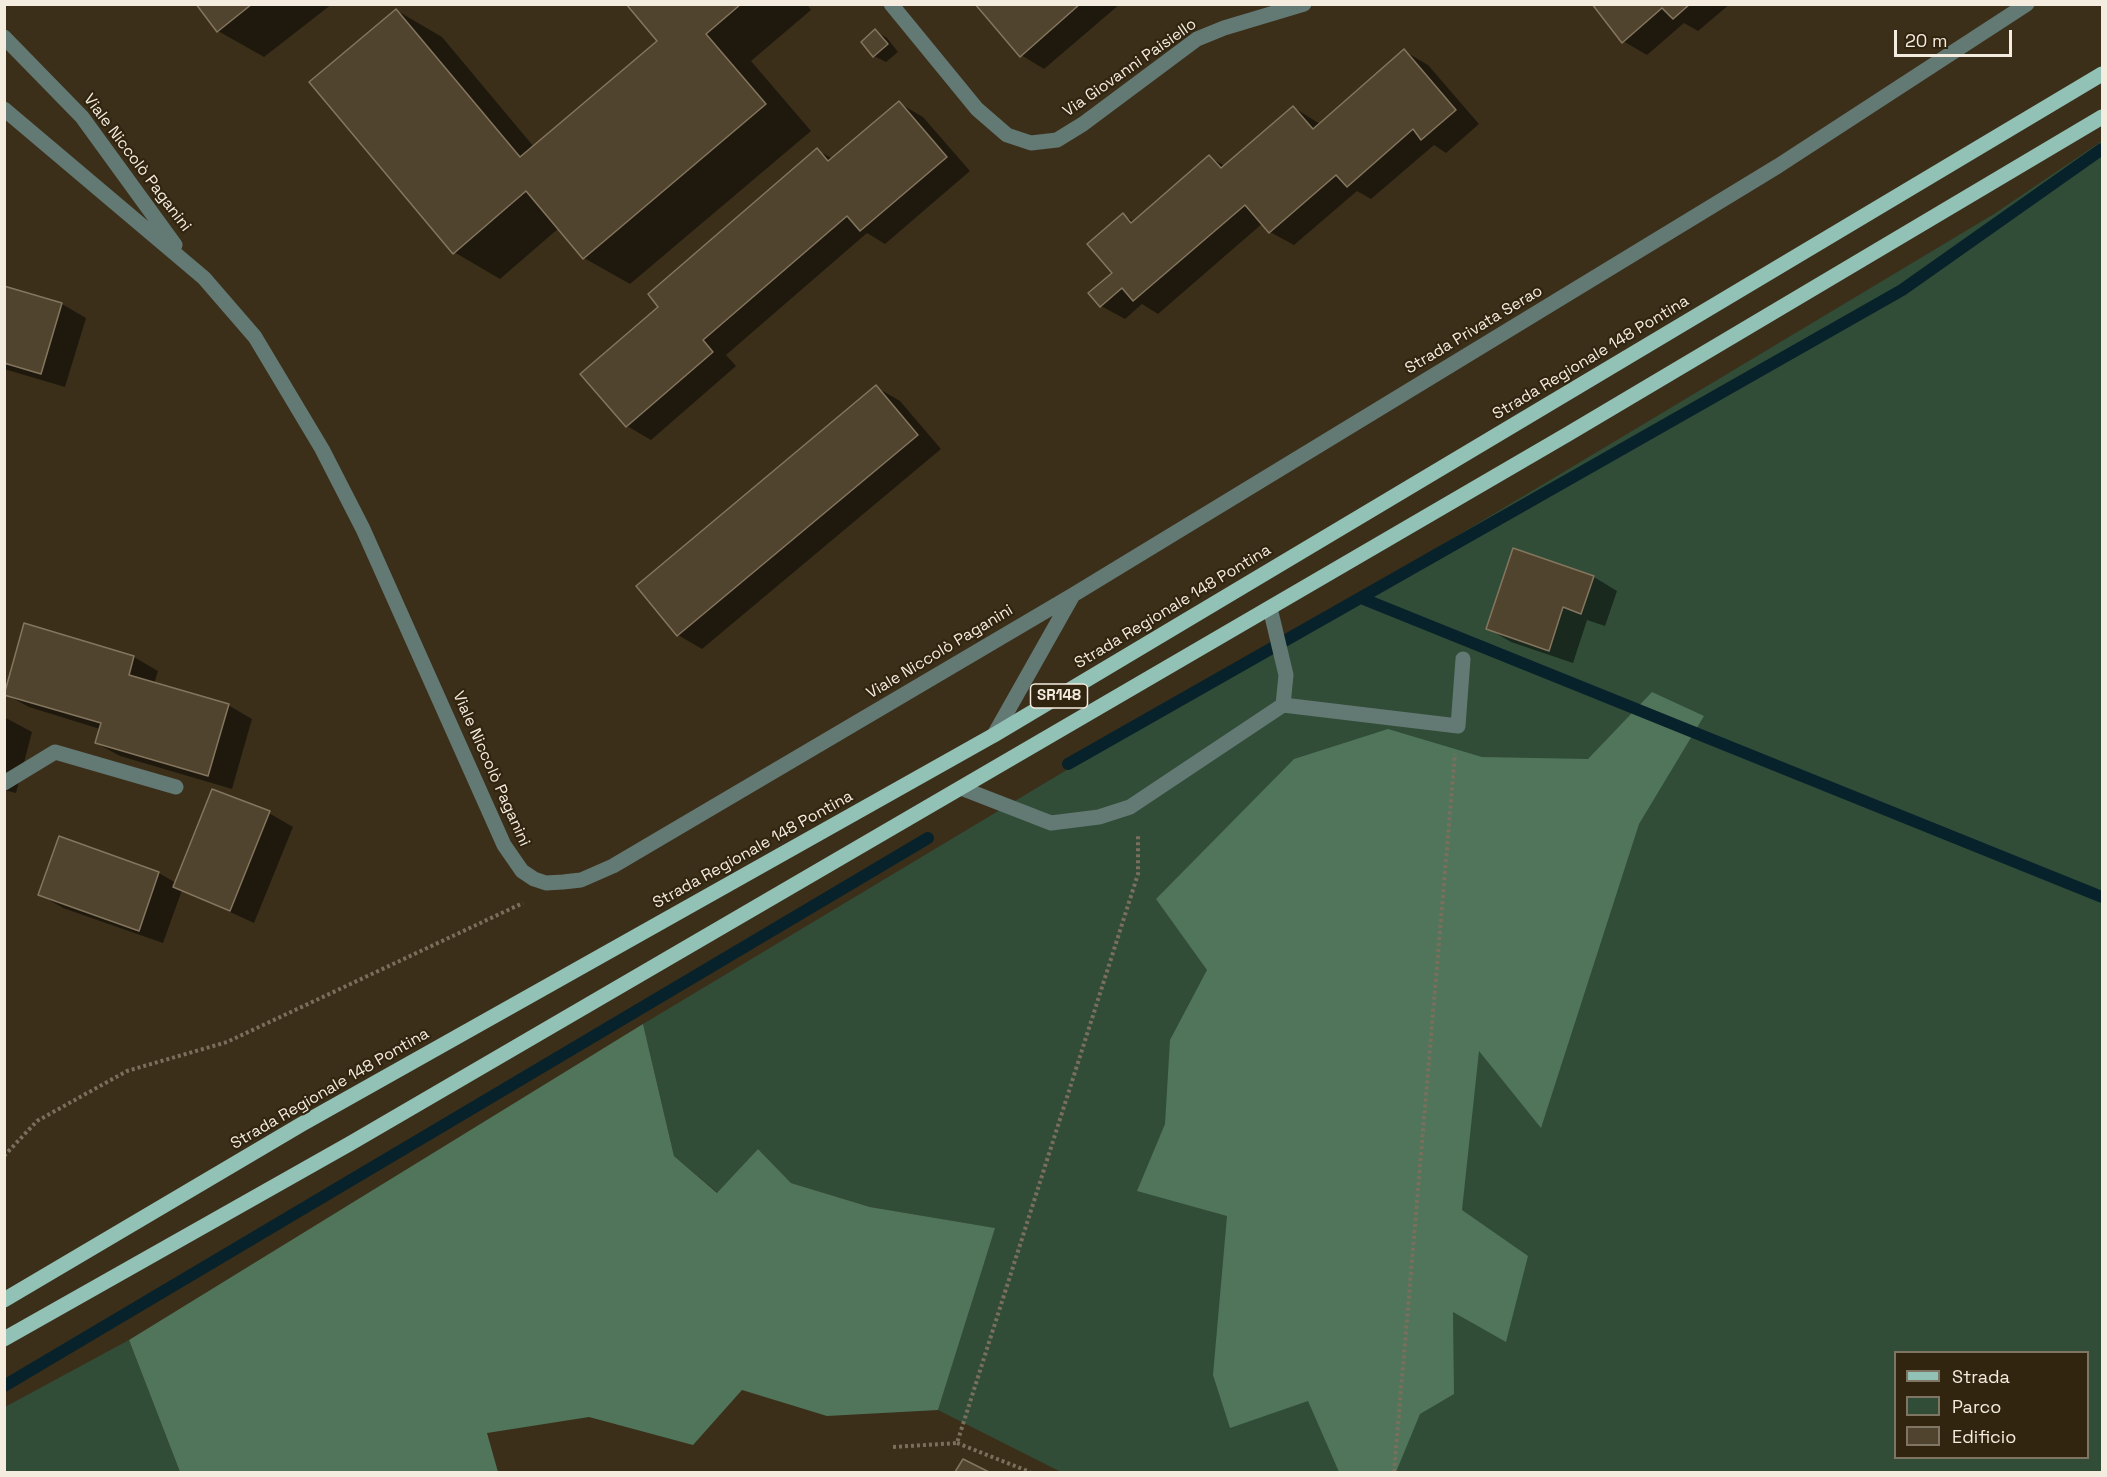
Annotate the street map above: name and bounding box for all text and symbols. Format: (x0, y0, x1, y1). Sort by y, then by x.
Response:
street label: Via Giovanni Paisiello (1060, 15, 1200, 121)
scale bar (1897, 18, 2016, 56)
text: 20 m (1905, 29, 1948, 52)
street label: Viale Niccolò Paganini (79, 90, 195, 236)
street label: Strada Privata Serao (1402, 281, 1546, 379)
street label: Strada Regionale 148 Pontina (1489, 292, 1693, 424)
street label: Strada Regionale 148 Pontina (1071, 541, 1275, 673)
street label: Viale Niccolò Paganini (863, 601, 1017, 703)
road number: SR148 (1030, 684, 1088, 708)
street label: Viale Niccolò Paganini (448, 689, 534, 849)
street label: Strada Regionale 148 Pontina (650, 787, 856, 913)
street label: Strada Regionale 148 Pontina (228, 1024, 432, 1154)
legend (1894, 1351, 2089, 1459)
text: Strada (1952, 1365, 2010, 1388)
text: Parco (1952, 1395, 2001, 1418)
text: Edificio (1952, 1425, 2016, 1448)

